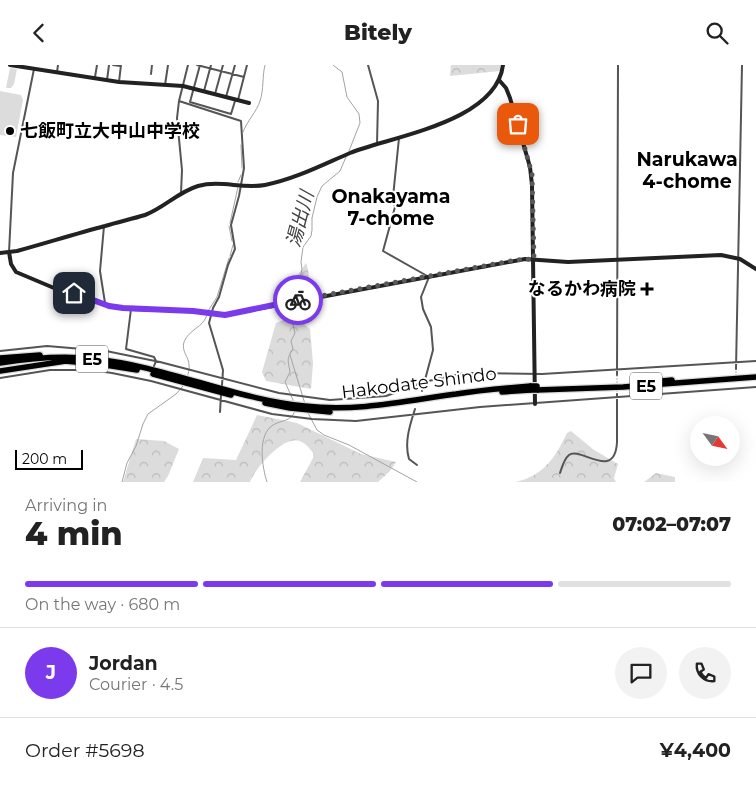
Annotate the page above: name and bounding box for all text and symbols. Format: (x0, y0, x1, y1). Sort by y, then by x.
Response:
icon: back (25, 19, 53, 47)
text: Bitely (344, 19, 412, 46)
icon: search (703, 19, 731, 47)
pin (497, 103, 539, 145)
icon: bag (504, 110, 532, 138)
place label: 七飯町立大中山中学校 (20, 120, 200, 142)
marker: 七飯町立大中山中学校 (4, 125, 16, 137)
district label: Narukawa 4-chome (636, 148, 738, 193)
district label: Onakayama 7-chome (331, 185, 451, 230)
water label: 湯出川 (282, 187, 319, 250)
pin (53, 272, 95, 314)
courier (273, 275, 323, 325)
place label: なるかわ病院 (528, 278, 636, 300)
icon: home (60, 279, 88, 307)
marker: なるかわ病院 (640, 282, 654, 296)
icon: bike (284, 286, 312, 314)
road number: E5 (76, 345, 108, 373)
street label: Hakodate Shindo (340, 363, 498, 403)
road number: E5 (630, 373, 662, 399)
north arrow (690, 416, 740, 466)
map controls (690, 416, 740, 466)
scale bar (15, 447, 82, 470)
text: 200 m (22, 450, 67, 468)
text: Arriving in (25, 496, 107, 515)
text: 07:02–07:07 (612, 513, 731, 536)
text: 4 min (25, 514, 122, 553)
text: On the way · 680 m (25, 595, 180, 614)
button: chat (615, 647, 667, 699)
button: phone (679, 647, 731, 699)
text: Jordan (89, 652, 158, 675)
text: J (46, 661, 56, 684)
text: Courier · 4.5 (89, 675, 183, 694)
text: Order #5698 (25, 739, 145, 762)
text: ¥4,400 (660, 739, 731, 762)

